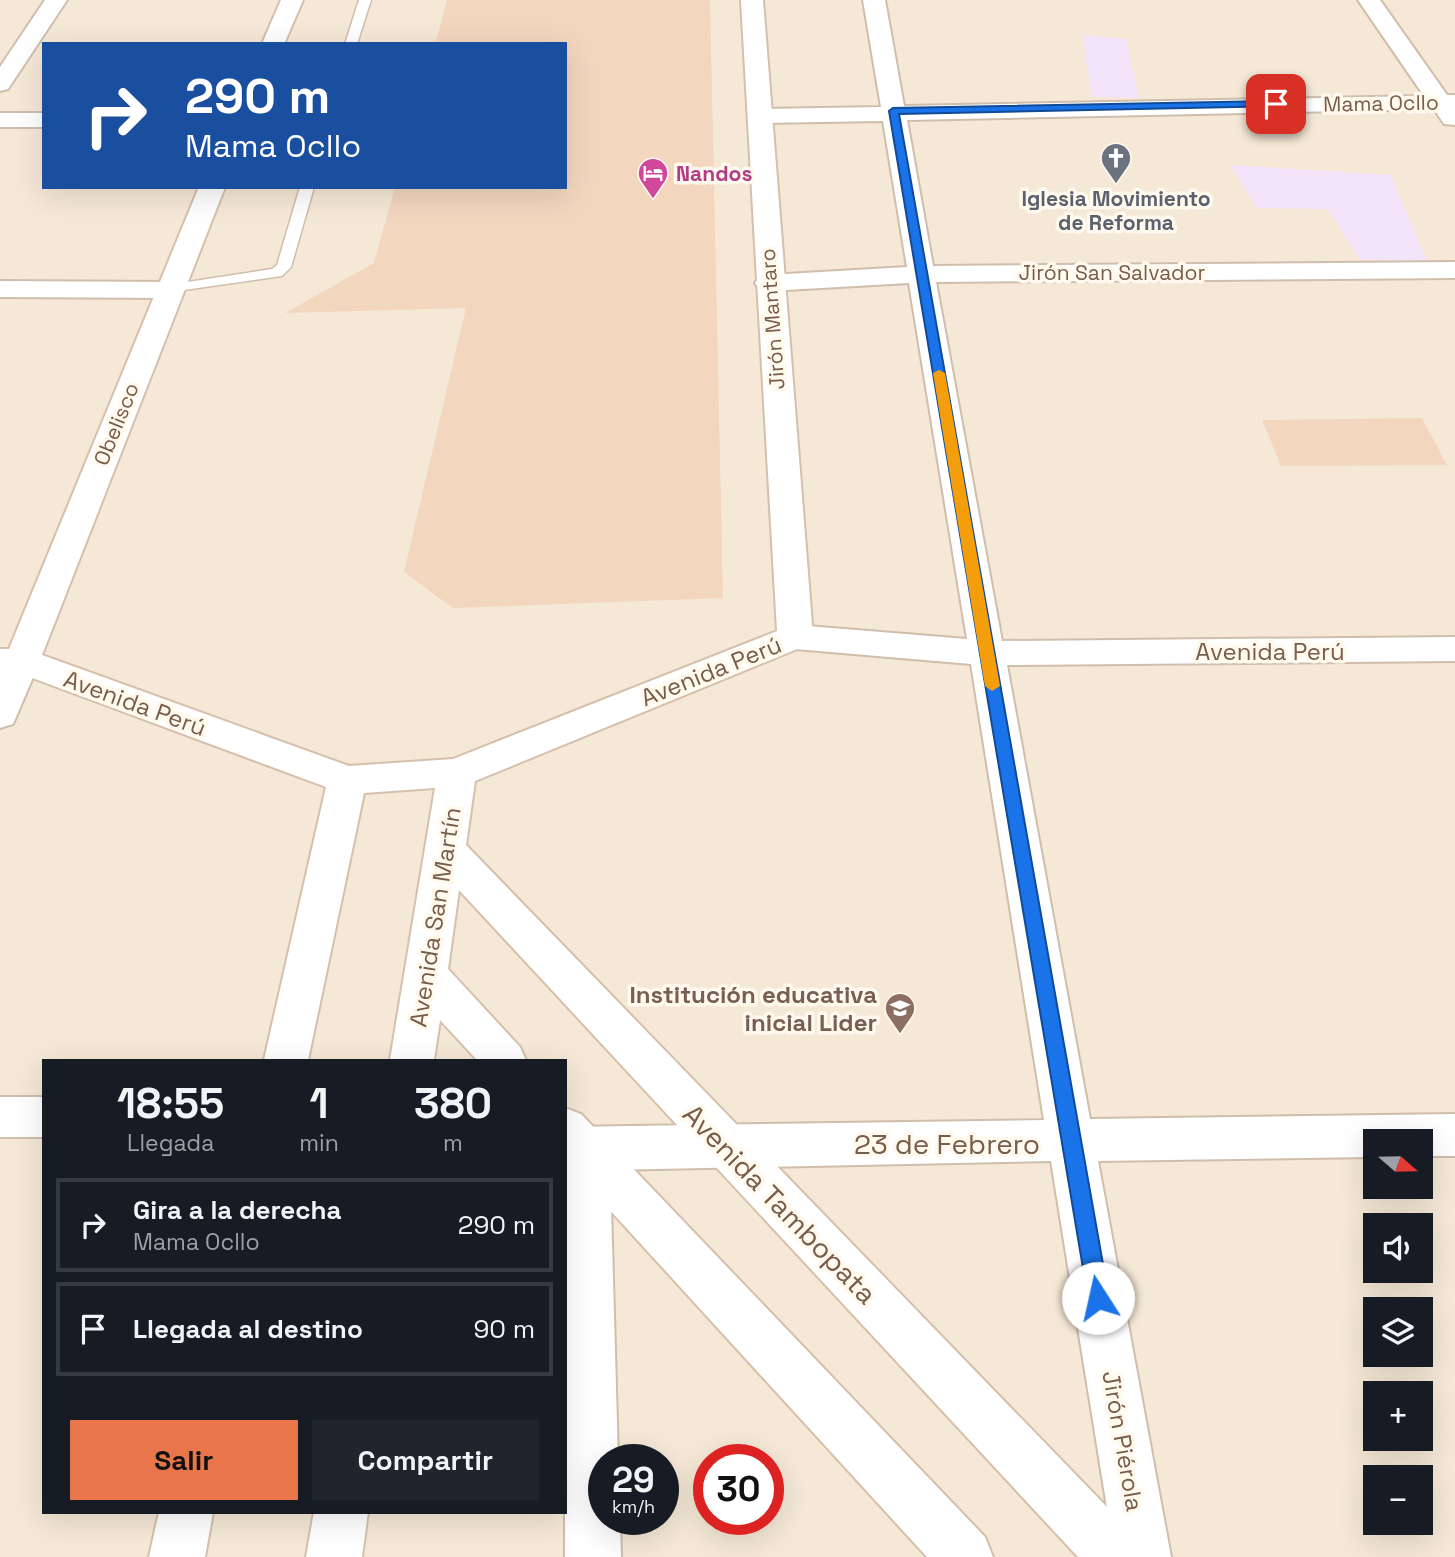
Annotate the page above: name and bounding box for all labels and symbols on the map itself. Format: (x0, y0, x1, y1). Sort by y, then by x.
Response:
pin (1246, 74, 1306, 134)
street label: Mama Ocllo (1323, 88, 1439, 118)
church icon: Iglesia Movimiento de Reforma (1099, 141, 1133, 185)
hotel icon: Nandos (636, 156, 670, 200)
place label: Nandos (676, 160, 752, 187)
place label: Iglesia Movimiento de Reforma (1021, 185, 1211, 236)
street label: Jirón Mantaro (754, 248, 790, 390)
street label: Jirón San Salvador (1019, 259, 1206, 286)
street label: Obelisco (87, 379, 145, 469)
street label: Avenida Perú (636, 629, 786, 713)
street label: Avenida Perú (1195, 636, 1345, 667)
street label: Avenida Perú (60, 663, 210, 743)
street label: Avenida San Martín (402, 805, 468, 1029)
place label: Institución educativa inicial Lider (629, 979, 877, 1038)
school or university icon: Institución educativa inicial Lider (883, 991, 917, 1035)
street label: Avenida Tambopata (675, 1096, 885, 1312)
street label: 23 de Febrero (854, 1126, 1040, 1162)
north arrow (1363, 1129, 1433, 1199)
position arrow (1061, 1261, 1135, 1335)
street label: Jirón Piérola (1095, 1368, 1151, 1514)
speed limit sign: 30 (693, 1444, 784, 1535)

